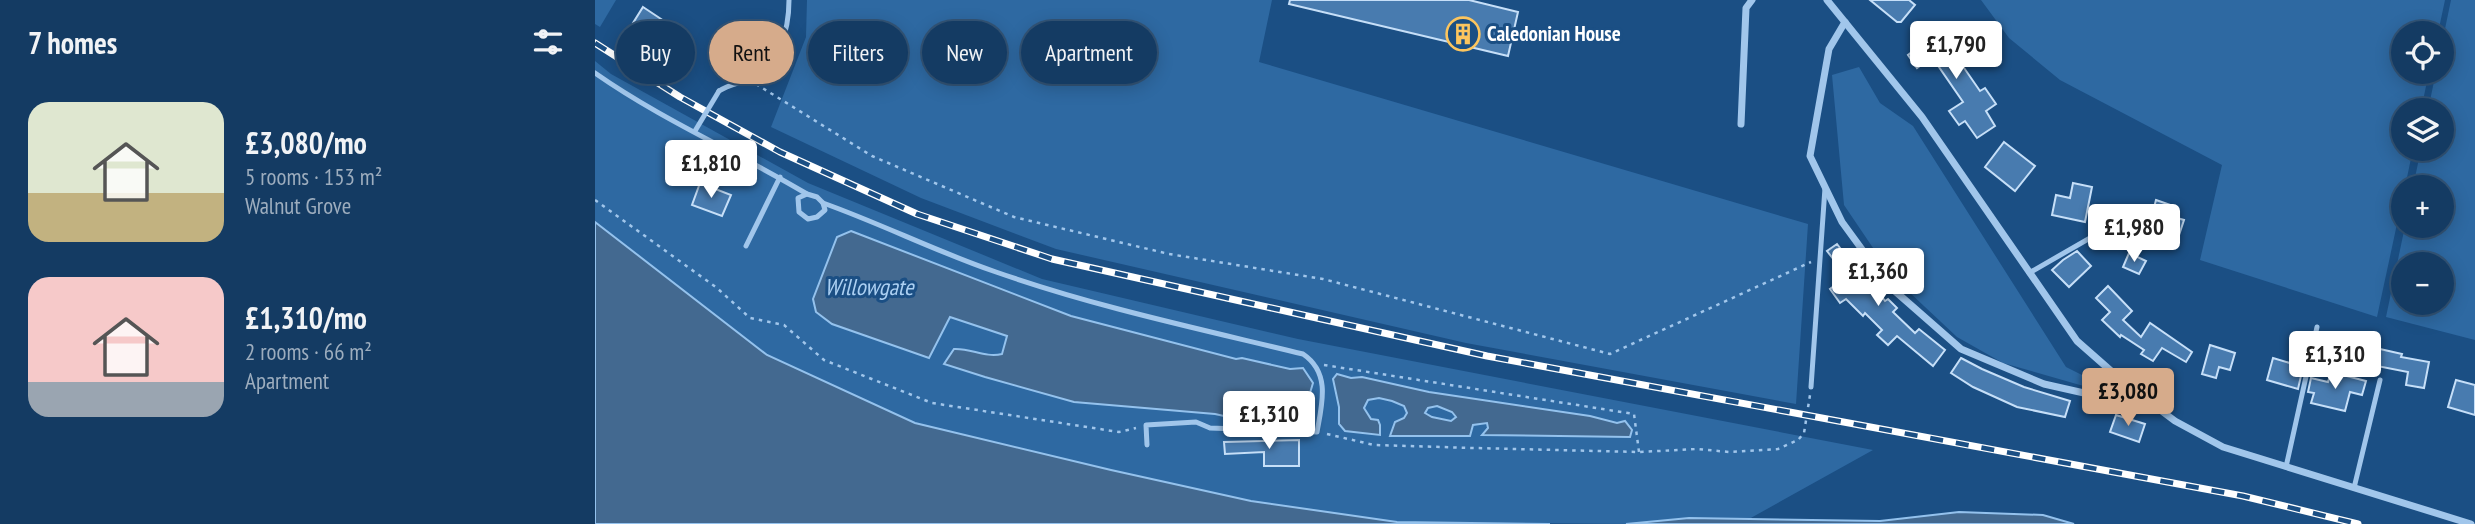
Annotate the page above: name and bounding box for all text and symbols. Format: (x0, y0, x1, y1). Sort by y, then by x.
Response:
building icon: Caledonian House (1444, 15, 1482, 53)
place label: Caledonian House (1487, 20, 1621, 47)
chip: Buy (616, 21, 695, 84)
chip: Rent (709, 21, 794, 84)
chip: Filters (808, 21, 908, 84)
chip: New (922, 21, 1007, 84)
chip: Apartment (1021, 21, 1157, 84)
map controls (2391, 21, 2454, 315)
button: locate (2391, 21, 2454, 84)
pin: £1,790 (1899, 22, 2013, 81)
text: 7 homes (28, 23, 117, 62)
icon: filters (529, 23, 567, 61)
text: £1,790 (1926, 29, 1986, 58)
button: layers (2391, 98, 2454, 161)
text: £3,080/mo (245, 123, 367, 162)
icon: home (84, 130, 168, 214)
pin: £1,810 (654, 140, 768, 200)
text: £1,810 (681, 148, 741, 177)
text: 5 rooms · 153 m² (245, 162, 382, 191)
button: + (2391, 175, 2454, 238)
text: Walnut Grove (245, 191, 351, 220)
pin: £1,980 (2077, 204, 2191, 264)
text: £1,980 (2104, 212, 2164, 241)
pin: £1,360 (1821, 248, 1935, 308)
button: − (2391, 252, 2454, 315)
text: £1,360 (1848, 256, 1908, 285)
water label: Willowgate (824, 272, 915, 301)
text: £1,310/mo (245, 298, 367, 337)
icon: home (84, 305, 168, 389)
pin: £1,310 (2278, 332, 2392, 391)
text: 2 rooms · 66 m² (245, 337, 372, 366)
text: £1,310 (2305, 339, 2365, 368)
text: Apartment (245, 366, 329, 395)
pin: £3,080 (2071, 368, 2185, 428)
text: £3,080 (2098, 376, 2158, 405)
pin: £1,310 (1212, 392, 1326, 451)
text: £1,310 (1239, 399, 1299, 428)

